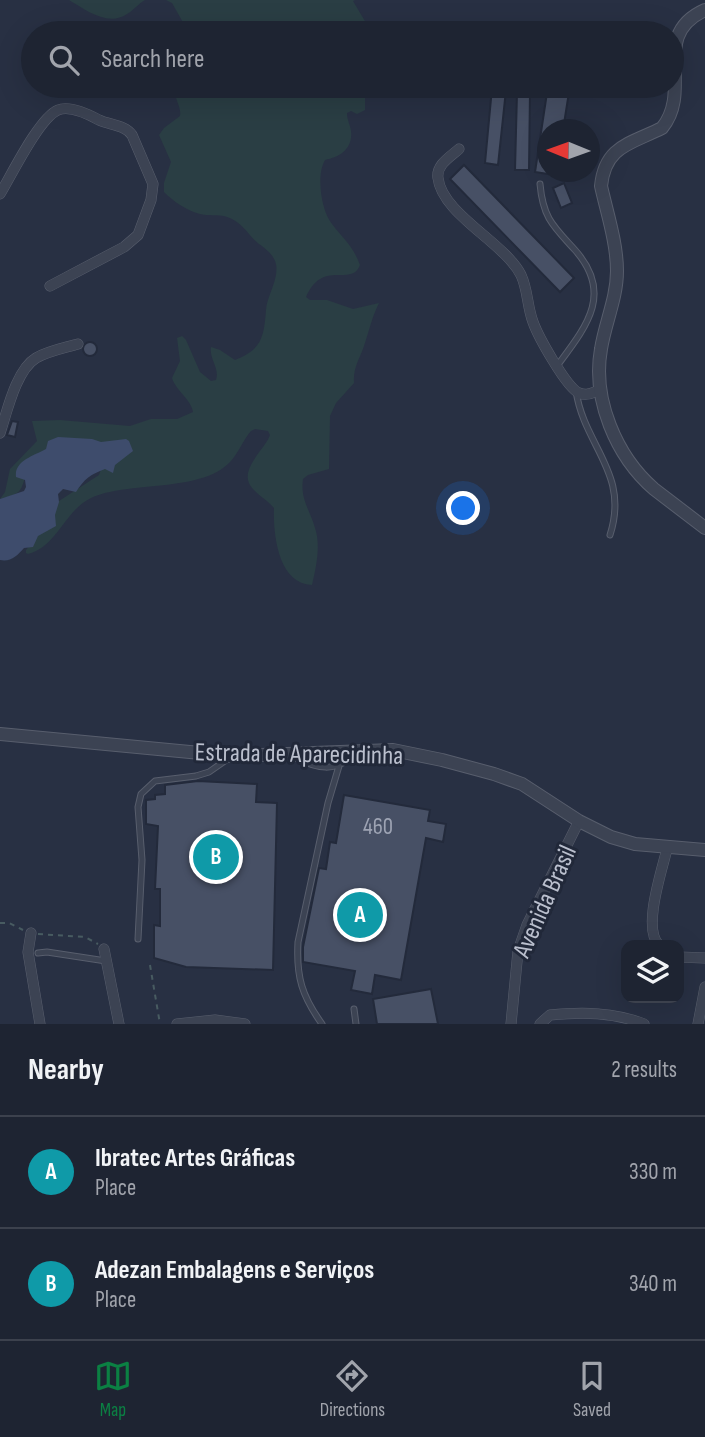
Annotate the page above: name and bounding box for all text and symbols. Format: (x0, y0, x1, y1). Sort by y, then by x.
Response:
search box (21, 21, 684, 98)
icon: search (45, 41, 83, 79)
text: Search here (101, 44, 204, 75)
north arrow (537, 119, 600, 182)
your location (446, 491, 480, 525)
street label: Estrada de Aparecidinha (194, 737, 403, 772)
house number: 460 (363, 813, 393, 841)
pin: B (193, 831, 239, 883)
street label: Avenida Brasil (506, 841, 584, 964)
pin: A (337, 889, 383, 941)
map controls (621, 940, 684, 1003)
button: layers (621, 940, 684, 1003)
text: Nearby (28, 1052, 104, 1088)
text: 2 results (611, 1056, 677, 1084)
text: Ibratec Artes Gráficas (95, 1143, 295, 1174)
text: A (46, 1158, 56, 1186)
text: 330 m (629, 1158, 677, 1186)
text: Place (95, 1174, 136, 1202)
text: Adezan Embalagens e Serviços (95, 1255, 374, 1286)
text: B (46, 1270, 56, 1298)
text: 340 m (629, 1270, 677, 1298)
text: Place (95, 1286, 136, 1314)
tab: Map (94, 1357, 132, 1422)
tab: Directions (320, 1357, 385, 1422)
tab: Saved (573, 1357, 611, 1422)

